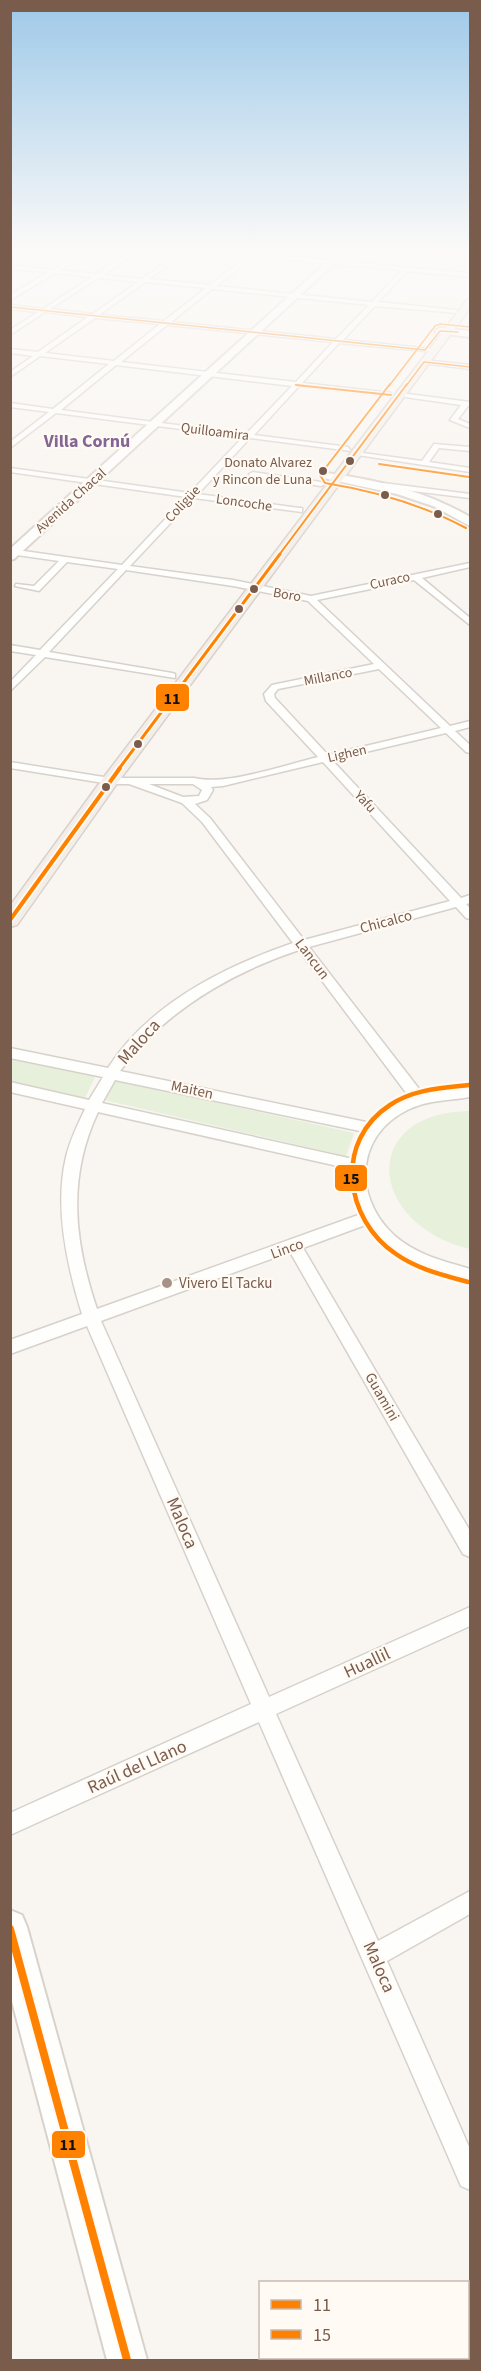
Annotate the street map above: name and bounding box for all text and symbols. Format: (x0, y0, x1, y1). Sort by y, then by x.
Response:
street label: Quilloamira (180, 418, 250, 446)
district label: Villa Cornú (43, 429, 130, 454)
place label: Donato Alvarez y Rincon de Luna (213, 453, 312, 490)
unlabelled marker (344, 455, 356, 467)
street label: Avenida Chacal (31, 463, 111, 538)
marker: Donato Alvarez y Rincon de Luna (317, 465, 329, 477)
street label: Coligüe (161, 481, 205, 527)
street label: Loncoche (215, 489, 273, 517)
unlabelled marker (379, 489, 391, 501)
unlabelled marker (432, 508, 444, 520)
street label: Curaco (368, 567, 412, 595)
unlabelled marker (248, 583, 260, 595)
street label: Boro (271, 583, 303, 607)
unlabelled marker (233, 603, 245, 615)
street label: Millanco (302, 662, 354, 692)
line badge: 11 (155, 683, 190, 712)
text: 11 (164, 688, 180, 710)
unlabelled marker (132, 738, 144, 750)
street label: Lighen (325, 740, 369, 768)
unlabelled marker (100, 781, 112, 793)
street label: Yafu (349, 785, 381, 818)
street label: Chicalco (358, 905, 414, 939)
street label: Lancun (290, 934, 334, 984)
street label: Maloca (112, 1014, 166, 1070)
street label: Maiten (169, 1075, 215, 1105)
line badge: 15 (334, 1164, 368, 1192)
text: 15 (343, 1168, 359, 1190)
street label: Linco (268, 1233, 306, 1265)
place label: Vivero El Tacku (179, 1273, 272, 1294)
marker: Vivero El Tacku (160, 1276, 174, 1290)
street label: Guamini (360, 1369, 404, 1425)
street label: Maloca (160, 1493, 204, 1553)
street label: Huallil (340, 1641, 394, 1685)
street label: Raúl del Llano (83, 1734, 191, 1800)
street label: Maloca (357, 1937, 401, 1997)
line badge: 11 (51, 2130, 86, 2159)
text: 11 (60, 2134, 76, 2156)
legend (259, 2281, 469, 2359)
text: 11 (313, 2293, 331, 2318)
text: 15 (313, 2323, 331, 2348)

